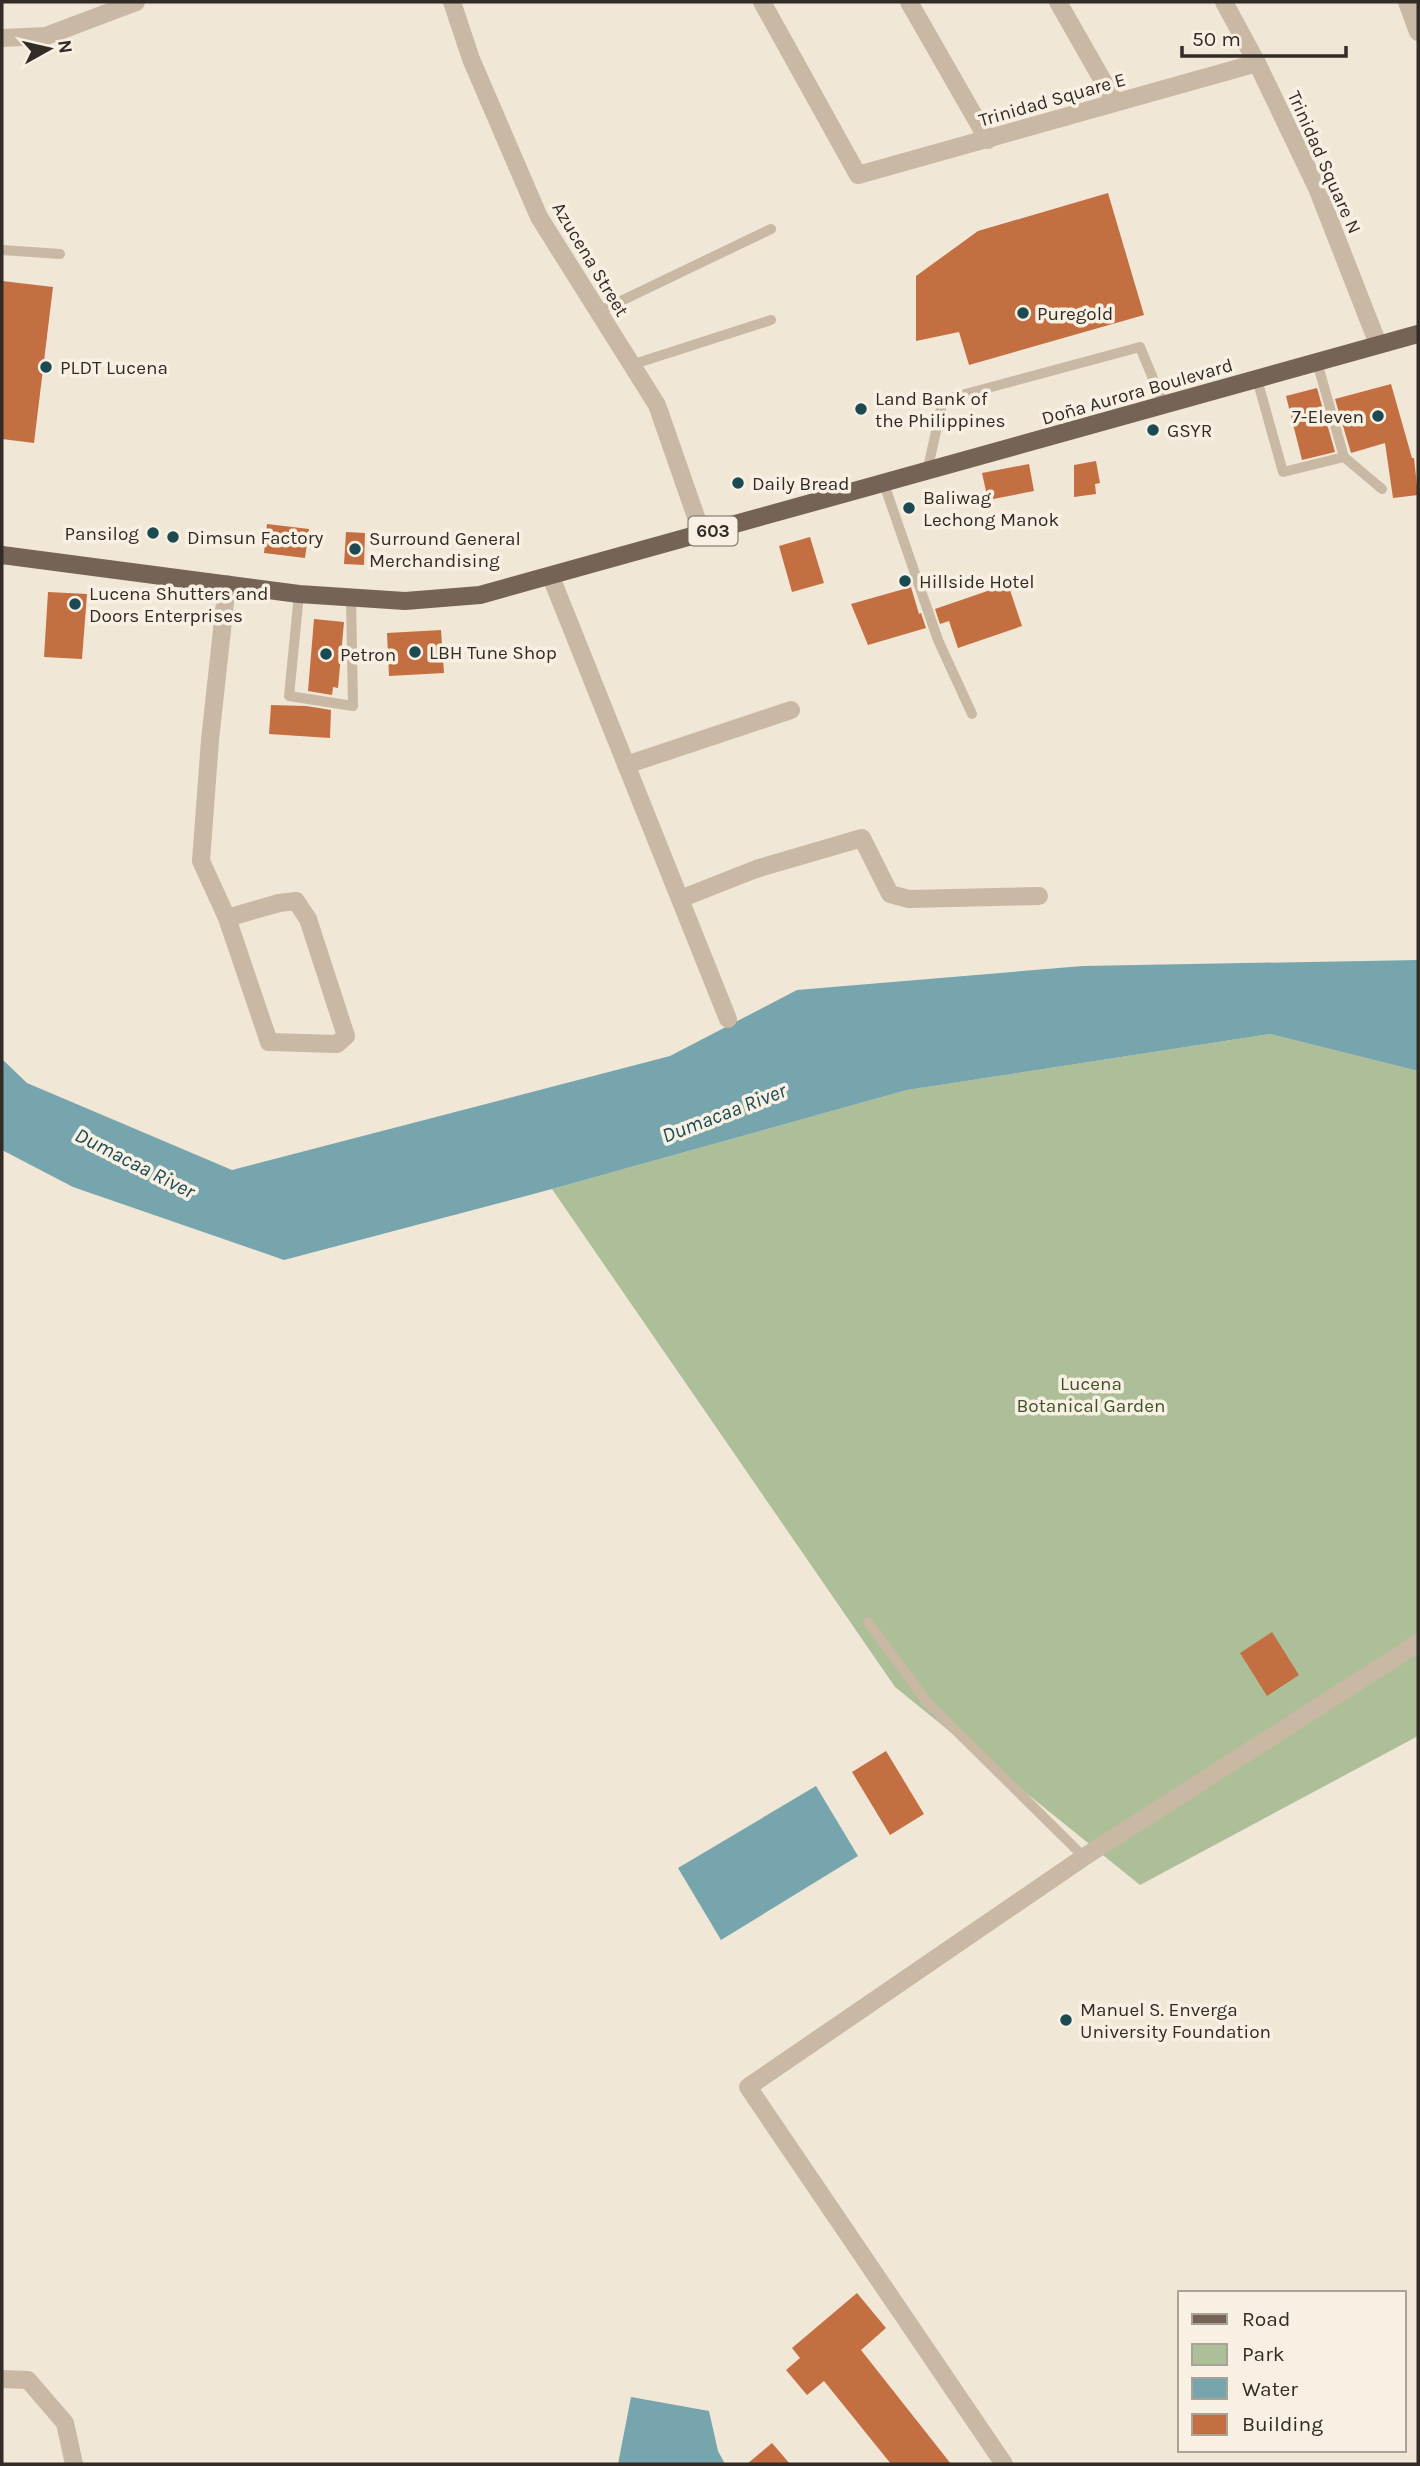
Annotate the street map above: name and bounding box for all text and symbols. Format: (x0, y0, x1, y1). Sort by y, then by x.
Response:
north arrow (14, 14, 84, 84)
scale bar (1182, 14, 1346, 58)
text: 50 m (1192, 27, 1241, 51)
text: N (53, 38, 77, 55)
street label: Trinidad Square E (976, 68, 1128, 131)
street label: Trinidad Square N (1283, 88, 1365, 237)
street label: Azucena Street (547, 198, 633, 321)
place label: Puregold (1037, 303, 1113, 325)
marker: Puregold (1015, 305, 1031, 321)
street label: Doña Aurora Boulevard (1039, 354, 1235, 430)
place label: PLDT Lucena (60, 357, 168, 379)
marker: PLDT Lucena (38, 359, 54, 375)
place label: Land Bank of the Philippines (875, 388, 1006, 432)
marker: Land Bank of the Philippines (853, 401, 869, 417)
place label: 7-Eleven (1292, 406, 1364, 428)
marker: 7-Eleven (1370, 408, 1386, 424)
place label: GSYR (1167, 420, 1212, 442)
marker: GSYR (1145, 422, 1161, 438)
place label: Daily Bread (752, 473, 850, 495)
marker: Daily Bread (730, 475, 746, 491)
place label: Baliwag Lechong Manok (923, 487, 1059, 531)
marker: Baliwag Lechong Manok (901, 500, 917, 516)
road number: 603 (688, 516, 738, 546)
place label: Pansilog (64, 523, 139, 545)
marker: Pansilog (145, 525, 161, 541)
place label: Dimsun Factory (187, 527, 324, 549)
place label: Surround General Merchandising (369, 528, 521, 572)
marker: Dimsun Factory (165, 529, 181, 545)
marker: Surround General Merchandising (347, 541, 363, 557)
place label: Hillside Hotel (919, 571, 1034, 593)
marker: Hillside Hotel (897, 573, 913, 589)
place label: Lucena Shutters and Doors Enterprises (89, 583, 268, 627)
marker: Lucena Shutters and Doors Enterprises (67, 596, 83, 612)
place label: LBH Tune Shop (429, 642, 557, 664)
place label: Petron (340, 644, 396, 666)
marker: LBH Tune Shop (407, 644, 423, 660)
marker: Petron (318, 646, 334, 662)
water label: Dumacaa River (658, 1078, 790, 1148)
water label: Dumacaa River (71, 1123, 200, 1204)
park label: Lucena Botanical Garden (1016, 1373, 1166, 1417)
place label: Manuel S. Enverga University Foundation (1080, 1999, 1271, 2043)
marker: Manuel S. Enverga University Foundation (1058, 2012, 1074, 2028)
legend (1178, 2291, 1406, 2452)
text: Road (1242, 2307, 1290, 2331)
text: Park (1242, 2342, 1285, 2366)
text: Water (1242, 2377, 1298, 2401)
text: Building (1242, 2412, 1323, 2436)

